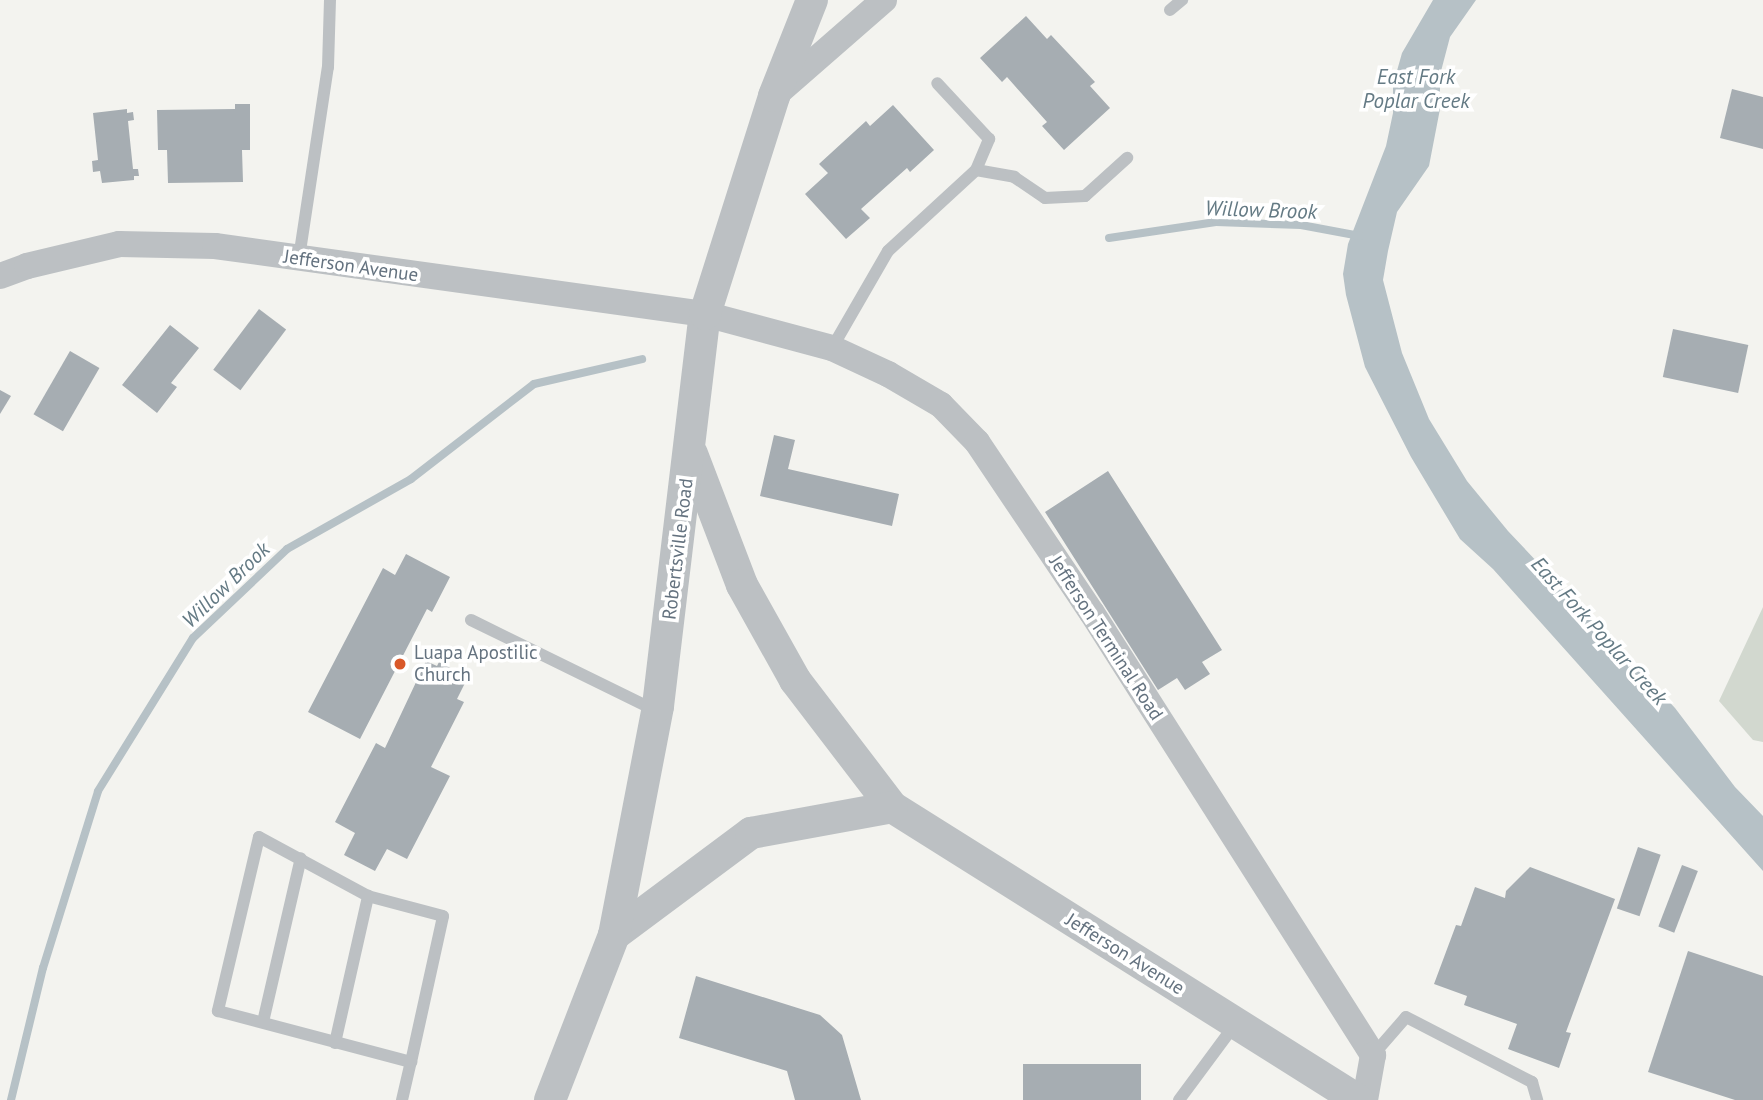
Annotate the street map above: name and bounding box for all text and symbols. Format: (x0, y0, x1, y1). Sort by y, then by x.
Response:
water label: East Fork Poplar Creek (1362, 64, 1470, 114)
water label: Willow Brook (1204, 195, 1318, 225)
street label: Jefferson Avenue (282, 245, 420, 287)
street label: Robertsville Road (658, 477, 698, 621)
water label: Willow Brook (177, 537, 275, 633)
street label: Jefferson Terminal Road (1044, 551, 1168, 725)
water label: East Fork Poplar Creek (1526, 551, 1672, 711)
place label: Luapa Apostilic Church (414, 642, 538, 686)
marker: Luapa Apostilic Church (392, 656, 408, 672)
street label: Jefferson Avenue (1061, 908, 1189, 1000)

